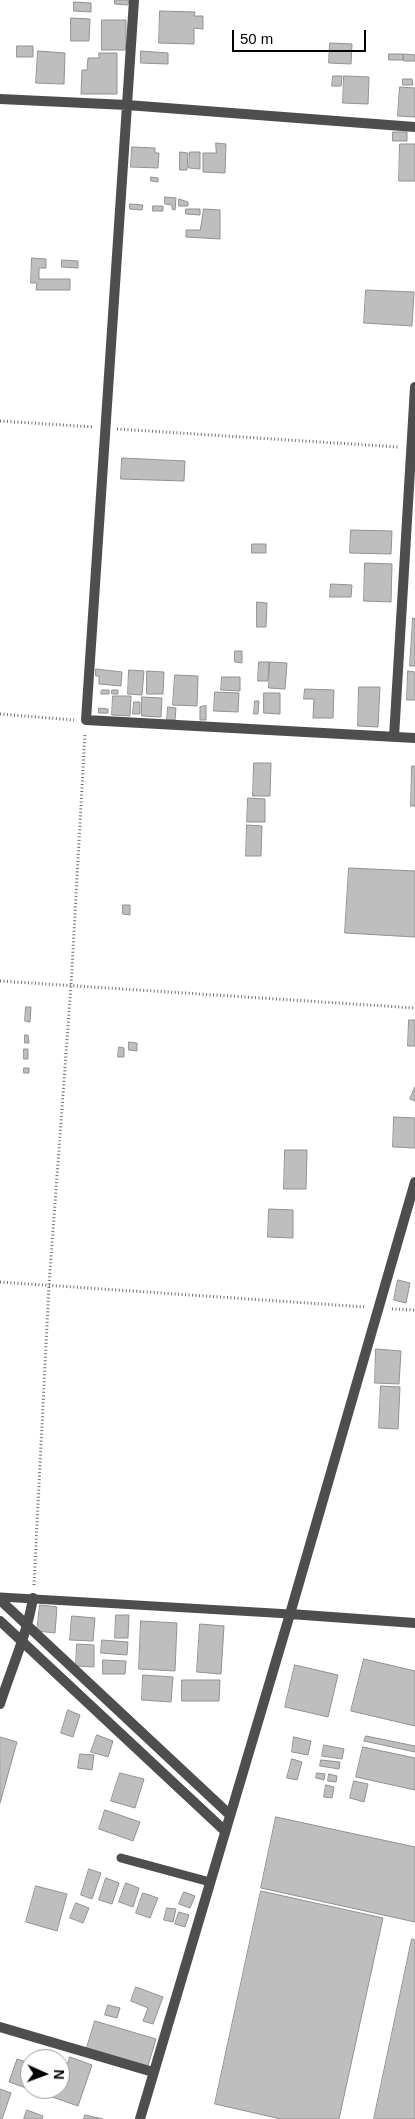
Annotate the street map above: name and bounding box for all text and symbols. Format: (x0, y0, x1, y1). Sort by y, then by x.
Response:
scale bar (235, 20, 369, 52)
text: 50 m (240, 30, 273, 47)
north arrow (20, 2049, 70, 2099)
text: N (51, 2069, 67, 2080)

